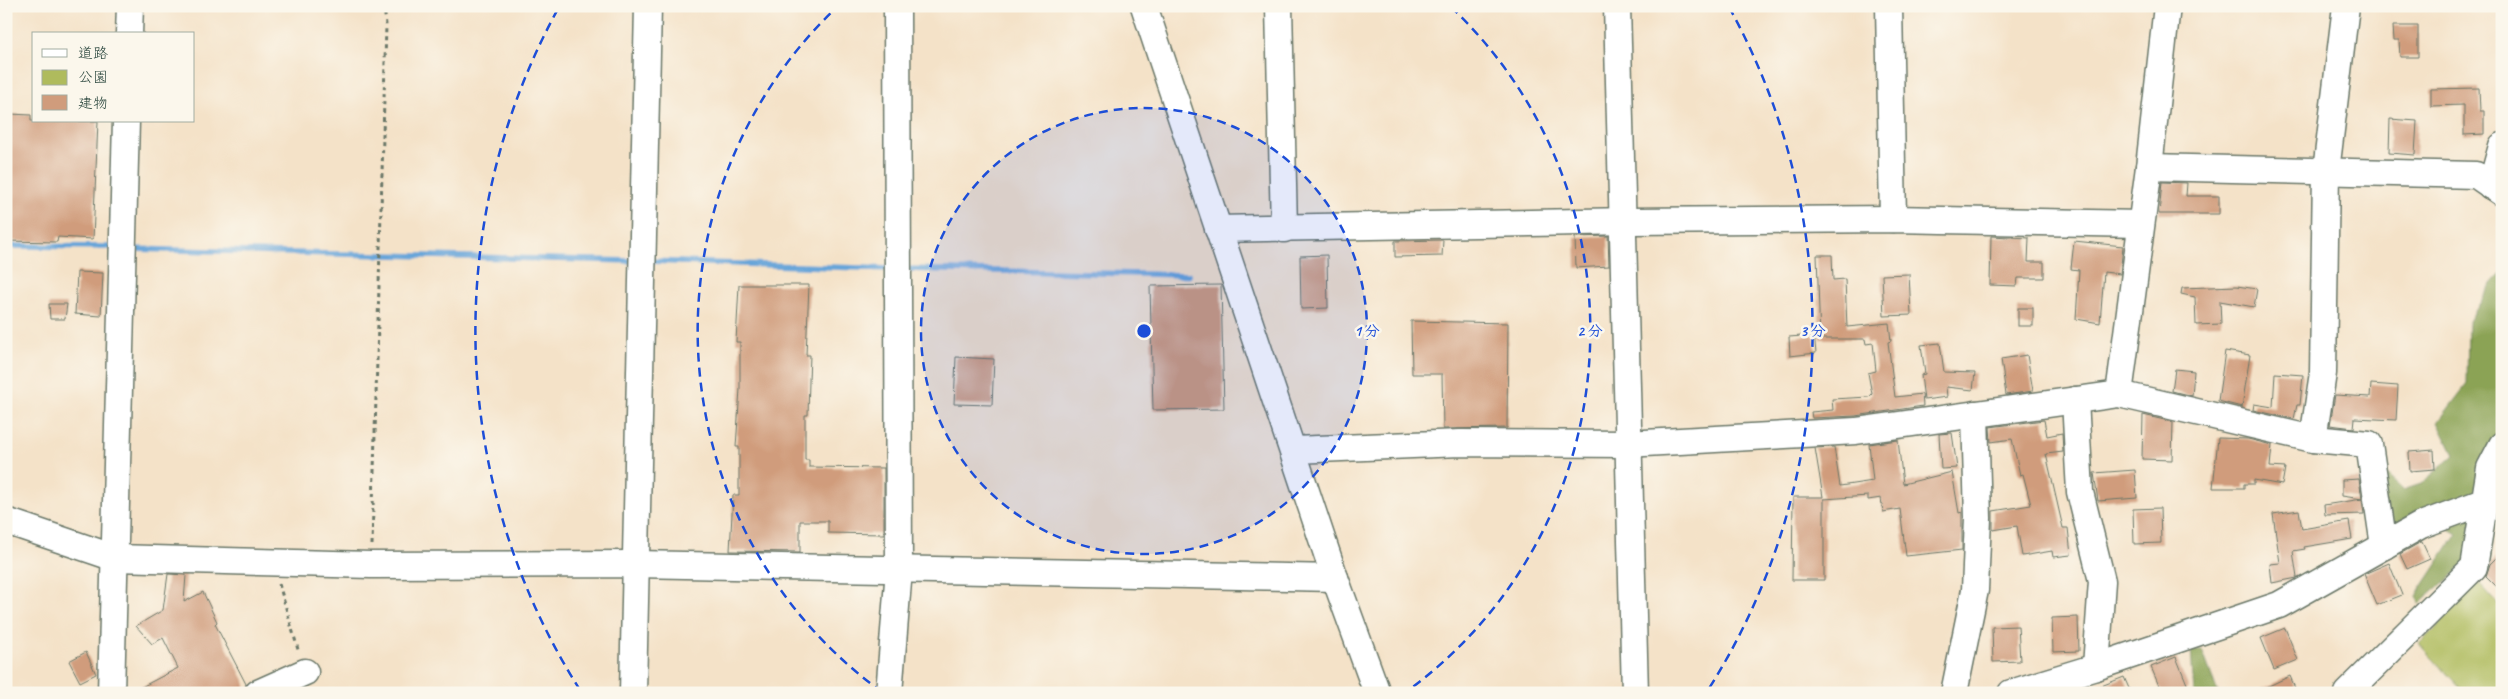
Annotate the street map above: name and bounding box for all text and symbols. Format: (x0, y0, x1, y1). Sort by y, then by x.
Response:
legend (32, 32, 195, 122)
text: 道路 (78, 44, 108, 63)
text: 公園 (78, 68, 108, 87)
text: 建物 (78, 94, 108, 113)
centre of rings (1135, 322, 1153, 340)
text: 1 分 (1354, 322, 1380, 341)
text: 2 分 (1577, 322, 1603, 341)
text: 3 分 (1800, 322, 1826, 341)

